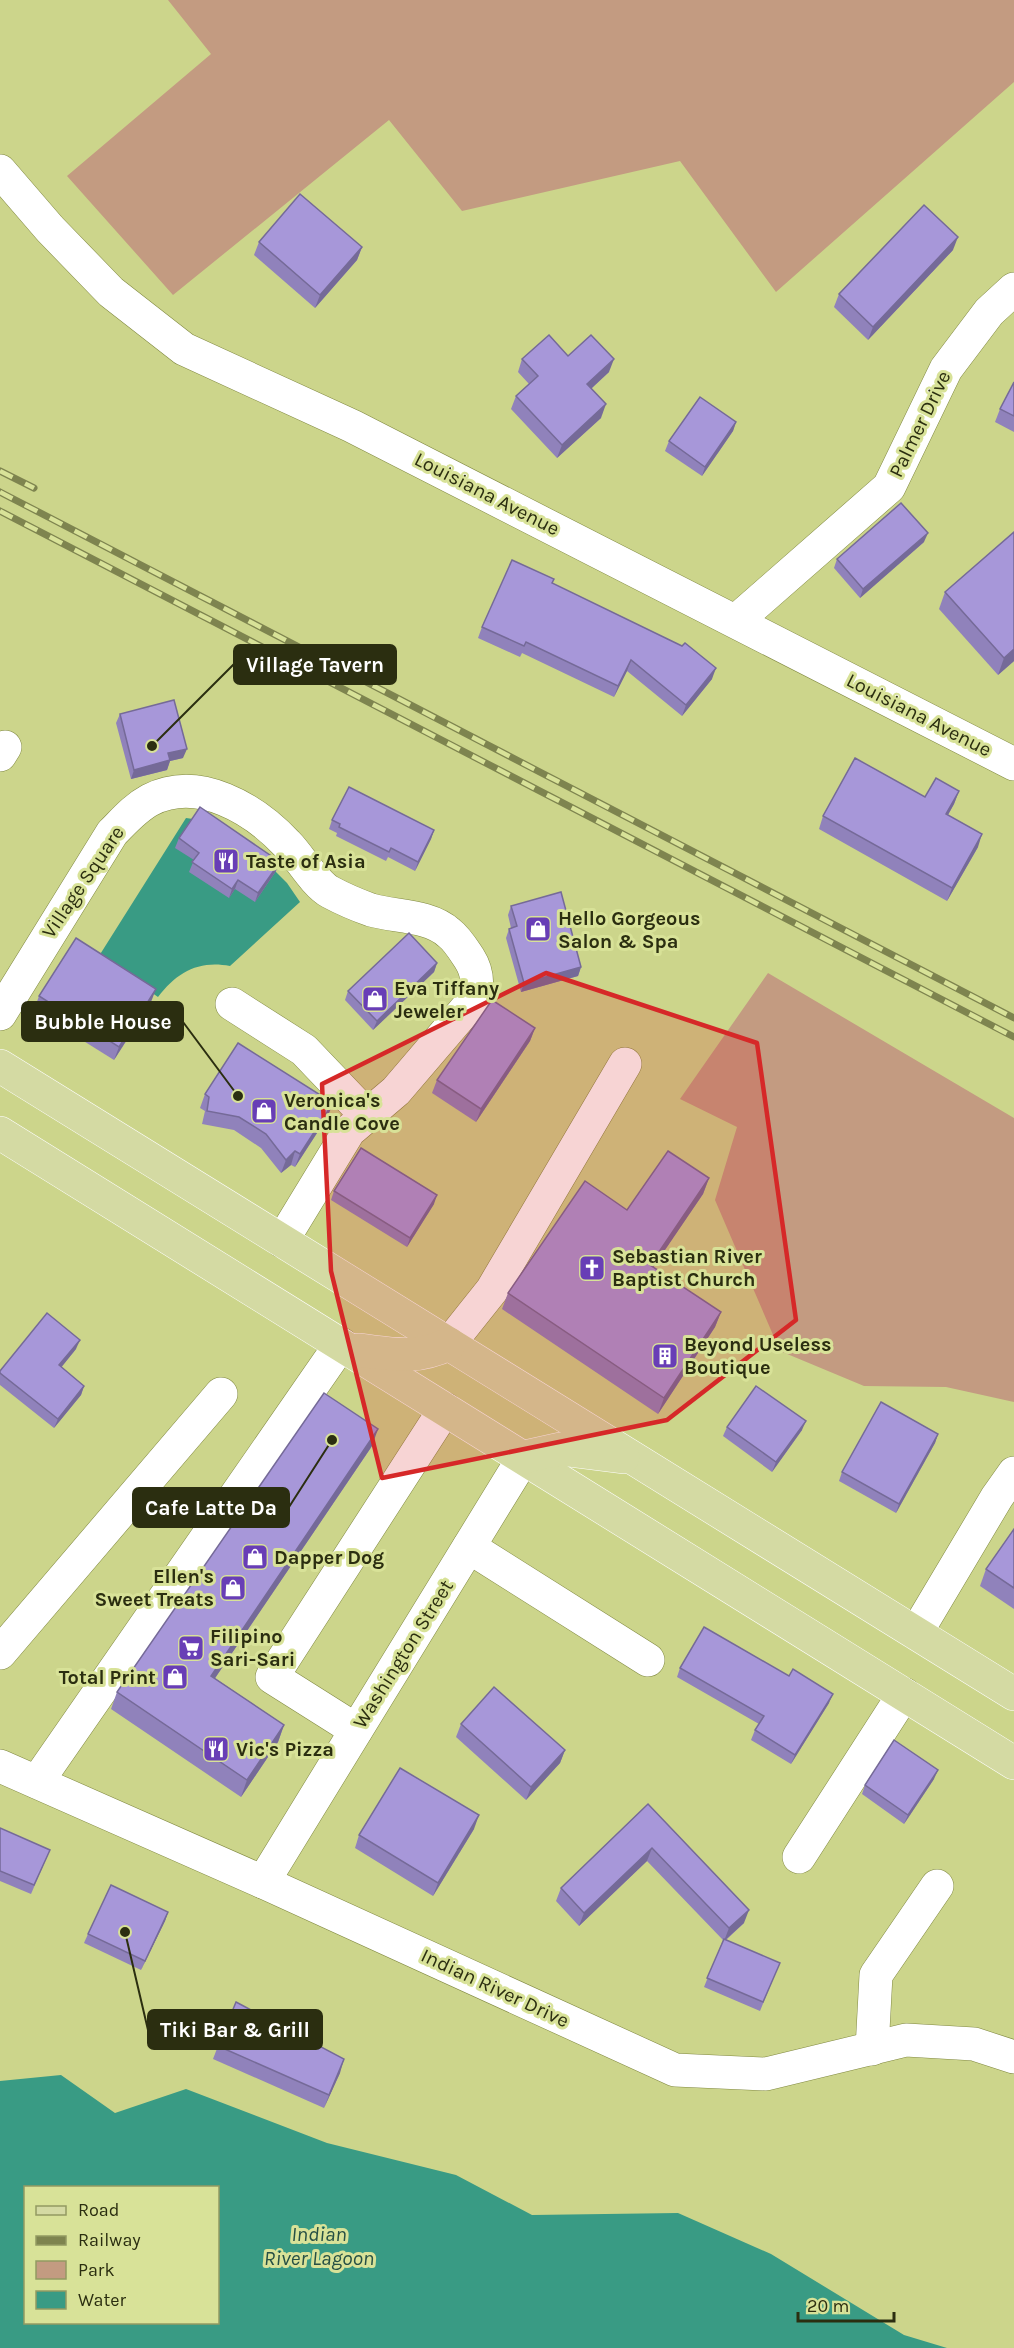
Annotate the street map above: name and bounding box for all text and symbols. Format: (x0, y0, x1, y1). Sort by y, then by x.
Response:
street label: Palmer Drive (884, 367, 956, 481)
street label: Louisiana Avenue (411, 448, 563, 540)
callout: Village Tavern (234, 645, 396, 684)
text: Village Tavern (246, 653, 384, 677)
street label: Louisiana Avenue (843, 669, 995, 761)
street label: Village Square (37, 822, 129, 942)
restaurant icon: Taste of Asia (211, 846, 241, 876)
place label: Taste of Asia (246, 850, 366, 873)
place label: Hello Gorgeous Salon & Spa (558, 907, 700, 953)
shop icon: Hello Gorgeous Salon & Spa (523, 914, 553, 944)
place label: Eva Tiffany Jeweler (394, 977, 499, 1023)
shop icon: Eva Tiffany Jeweler (360, 984, 390, 1014)
callout: Bubble House (22, 1002, 183, 1041)
text: Bubble House (34, 1010, 172, 1034)
place label: Veronica's Candle Cove (284, 1089, 400, 1135)
shop icon: Veronica's Candle Cove (249, 1096, 279, 1126)
place label: Sebastian River Baptist Church (612, 1245, 762, 1291)
church icon: Sebastian River Baptist Church (577, 1253, 607, 1283)
place label: Beyond Useless Boutique (684, 1333, 832, 1379)
building icon: Beyond Useless Boutique (650, 1341, 680, 1371)
callout: Cafe Latte Da (133, 1488, 289, 1527)
text: Cafe Latte Da (145, 1496, 277, 1520)
shop icon: Dapper Dog (240, 1542, 270, 1572)
place label: Dapper Dog (274, 1546, 384, 1569)
place label: Ellen's Sweet Treats (94, 1565, 214, 1611)
shop icon: Ellen's Sweet Treats (218, 1573, 248, 1603)
street label: Washington Street (348, 1575, 458, 1732)
place label: Filipino Sari-Sari (210, 1625, 295, 1671)
supermarket icon: Filipino Sari-Sari (176, 1633, 206, 1663)
shop icon: Total Print (160, 1662, 190, 1692)
place label: Total Print (59, 1666, 156, 1689)
restaurant icon: Vic's Pizza (201, 1734, 231, 1764)
place label: Vic's Pizza (236, 1738, 334, 1761)
street label: Indian River Drive (417, 1944, 573, 2032)
callout: Tiki Bar & Grill (148, 2010, 322, 2049)
text: Tiki Bar & Grill (160, 2018, 310, 2042)
legend (24, 2186, 219, 2324)
text: Road (78, 2199, 119, 2221)
water label: Indian River Lagoon (264, 2222, 374, 2270)
text: Railway (78, 2229, 141, 2251)
text: Park (78, 2259, 115, 2281)
scale bar (798, 2285, 894, 2323)
text: Water (78, 2289, 126, 2311)
text: 20 m (807, 2295, 849, 2317)

